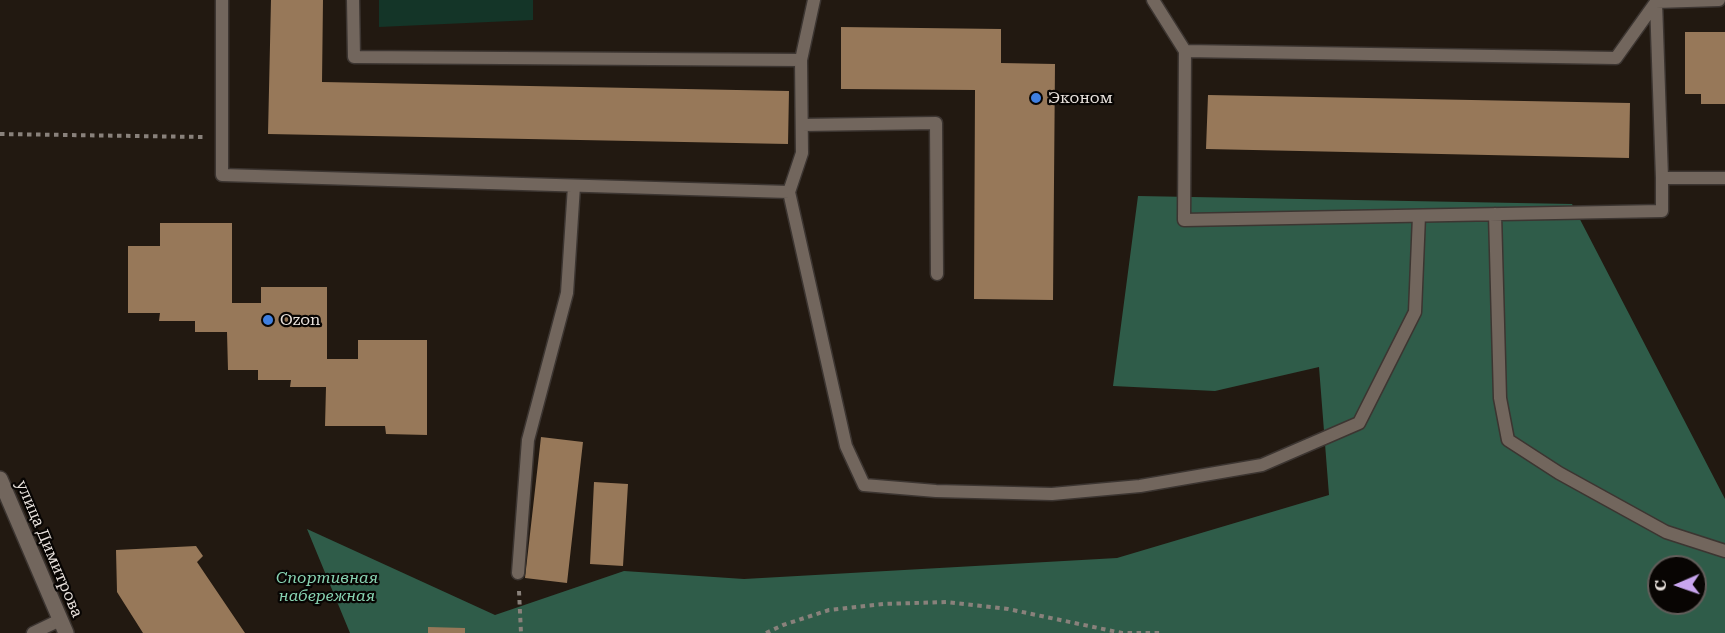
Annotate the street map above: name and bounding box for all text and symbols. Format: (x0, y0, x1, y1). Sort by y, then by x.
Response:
place label: Эконом (1048, 88, 1113, 108)
marker: Эконом (1029, 91, 1043, 105)
place label: Ozon (280, 310, 320, 330)
marker: Ozon (261, 313, 275, 327)
street label: улица Димитрова (11, 478, 87, 620)
north arrow (1647, 555, 1707, 615)
park label: Спортивная набережная (276, 568, 378, 606)
text: С (1651, 580, 1670, 592)

